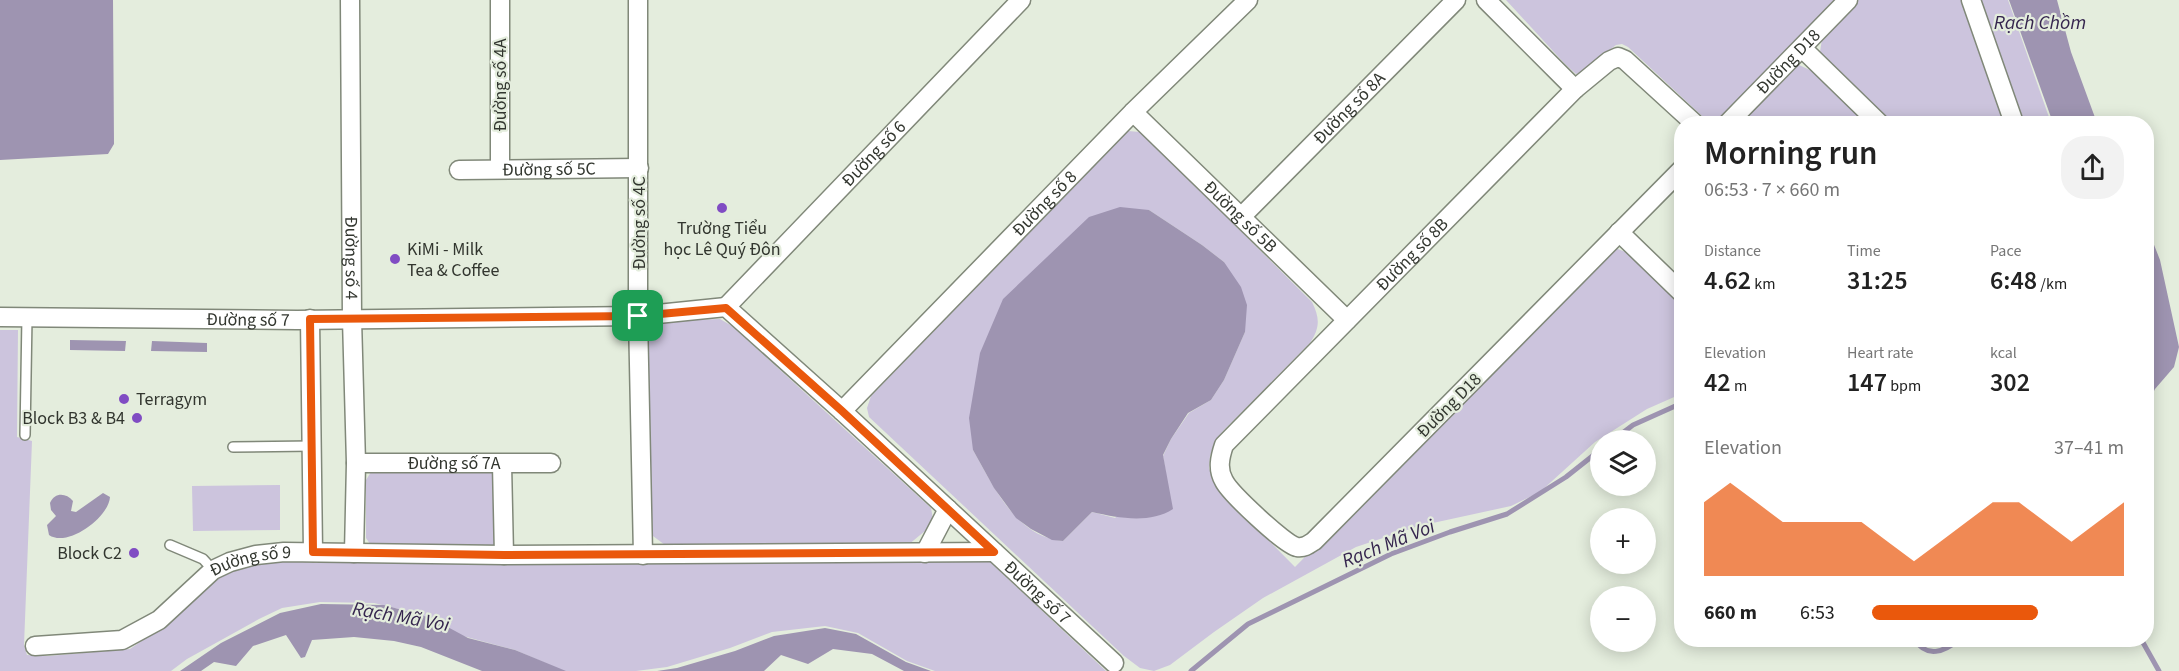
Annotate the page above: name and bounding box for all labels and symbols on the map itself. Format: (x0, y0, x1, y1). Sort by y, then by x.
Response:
water label: Rạch Chồm (1994, 9, 2086, 37)
street label: Đường D18 (1751, 23, 1826, 100)
street label: Đường số 4A (488, 38, 513, 132)
street label: Đường số 8A (1308, 66, 1391, 150)
street label: Đường số 6 (836, 115, 912, 192)
street label: Đường số 5C (502, 156, 596, 183)
street label: Đường số 8 (1007, 165, 1083, 242)
street label: Đường số 5B (1198, 175, 1283, 259)
street label: Đường số 4C (627, 176, 652, 270)
marker: Trường Tiểu học Lê Quý Đôn (715, 201, 729, 215)
street label: Đường số 8B (1370, 212, 1454, 297)
street label: Đường số 4 (338, 216, 364, 300)
place label: Trường Tiểu học Lê Quý Đôn (663, 216, 781, 262)
place label: KiMi - Milk Tea & Coffee (407, 237, 499, 283)
marker: KiMi - Milk Tea & Coffee (388, 252, 402, 266)
pin (612, 290, 663, 341)
street label: Đường số 7 (206, 307, 290, 333)
street label: Đường D18 (1411, 367, 1487, 443)
place label: Terragym (136, 387, 207, 412)
marker: Terragym (117, 392, 131, 406)
place label: Block B3 & B4 (22, 406, 125, 431)
marker: Block B3 & B4 (130, 411, 144, 425)
street label: Đường số 7A (407, 451, 501, 476)
water label: Rạch Mã Voi (1338, 512, 1439, 575)
street label: Đường số 9 (206, 540, 291, 583)
place label: Block C2 (57, 541, 122, 566)
marker: Block C2 (127, 546, 141, 560)
street label: Đường số 7 (998, 555, 1076, 630)
water label: Rạch Mã Voi (350, 595, 452, 639)

